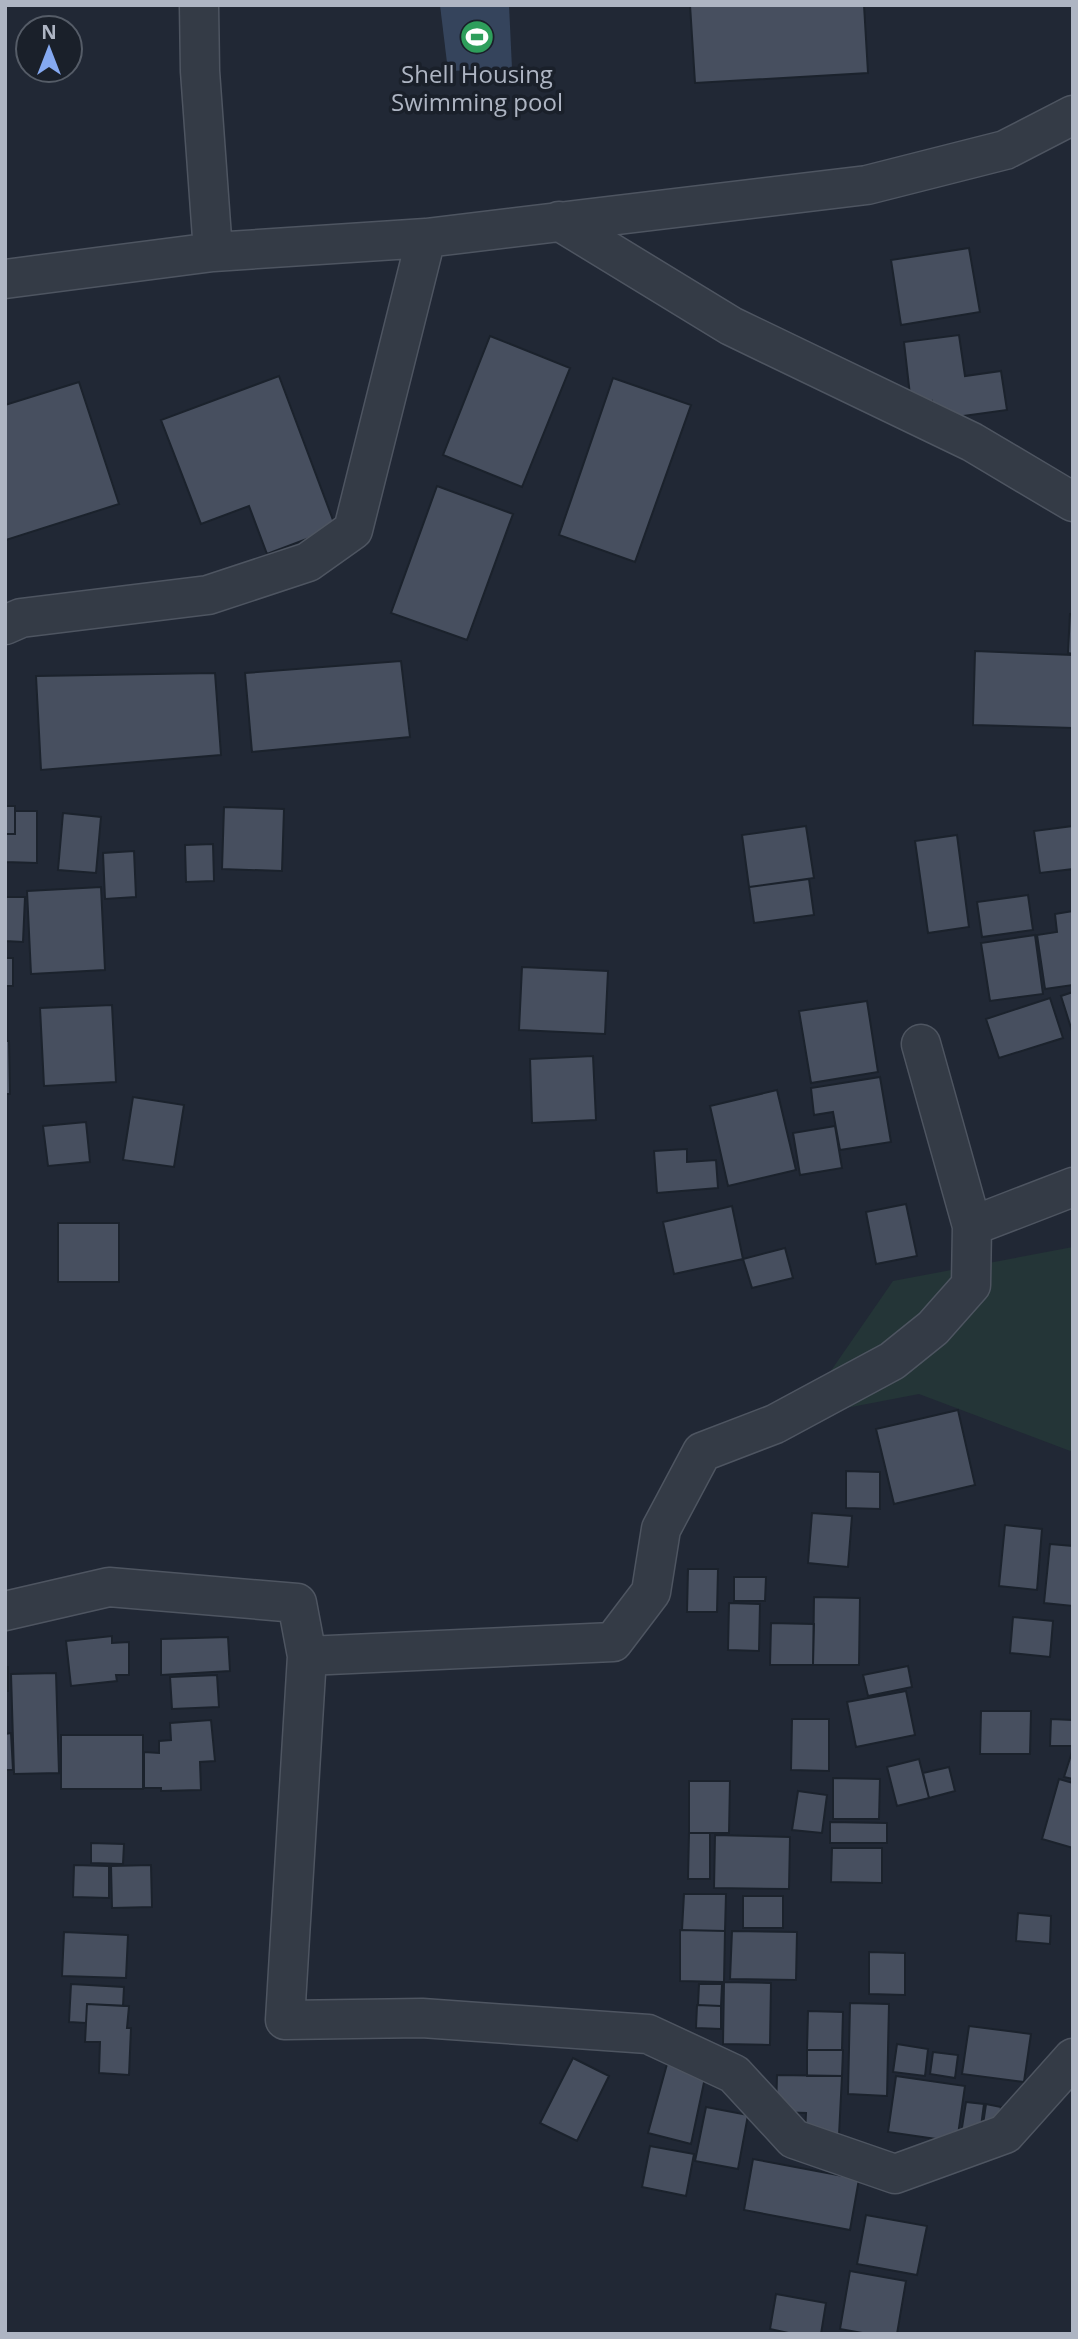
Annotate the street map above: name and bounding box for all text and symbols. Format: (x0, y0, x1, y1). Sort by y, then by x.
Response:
north arrow (14, 14, 84, 84)
sports icon: Shell Housing Swimming pool (458, 18, 496, 56)
text: N (41, 19, 57, 45)
place label: Shell Housing Swimming pool (391, 57, 563, 118)

